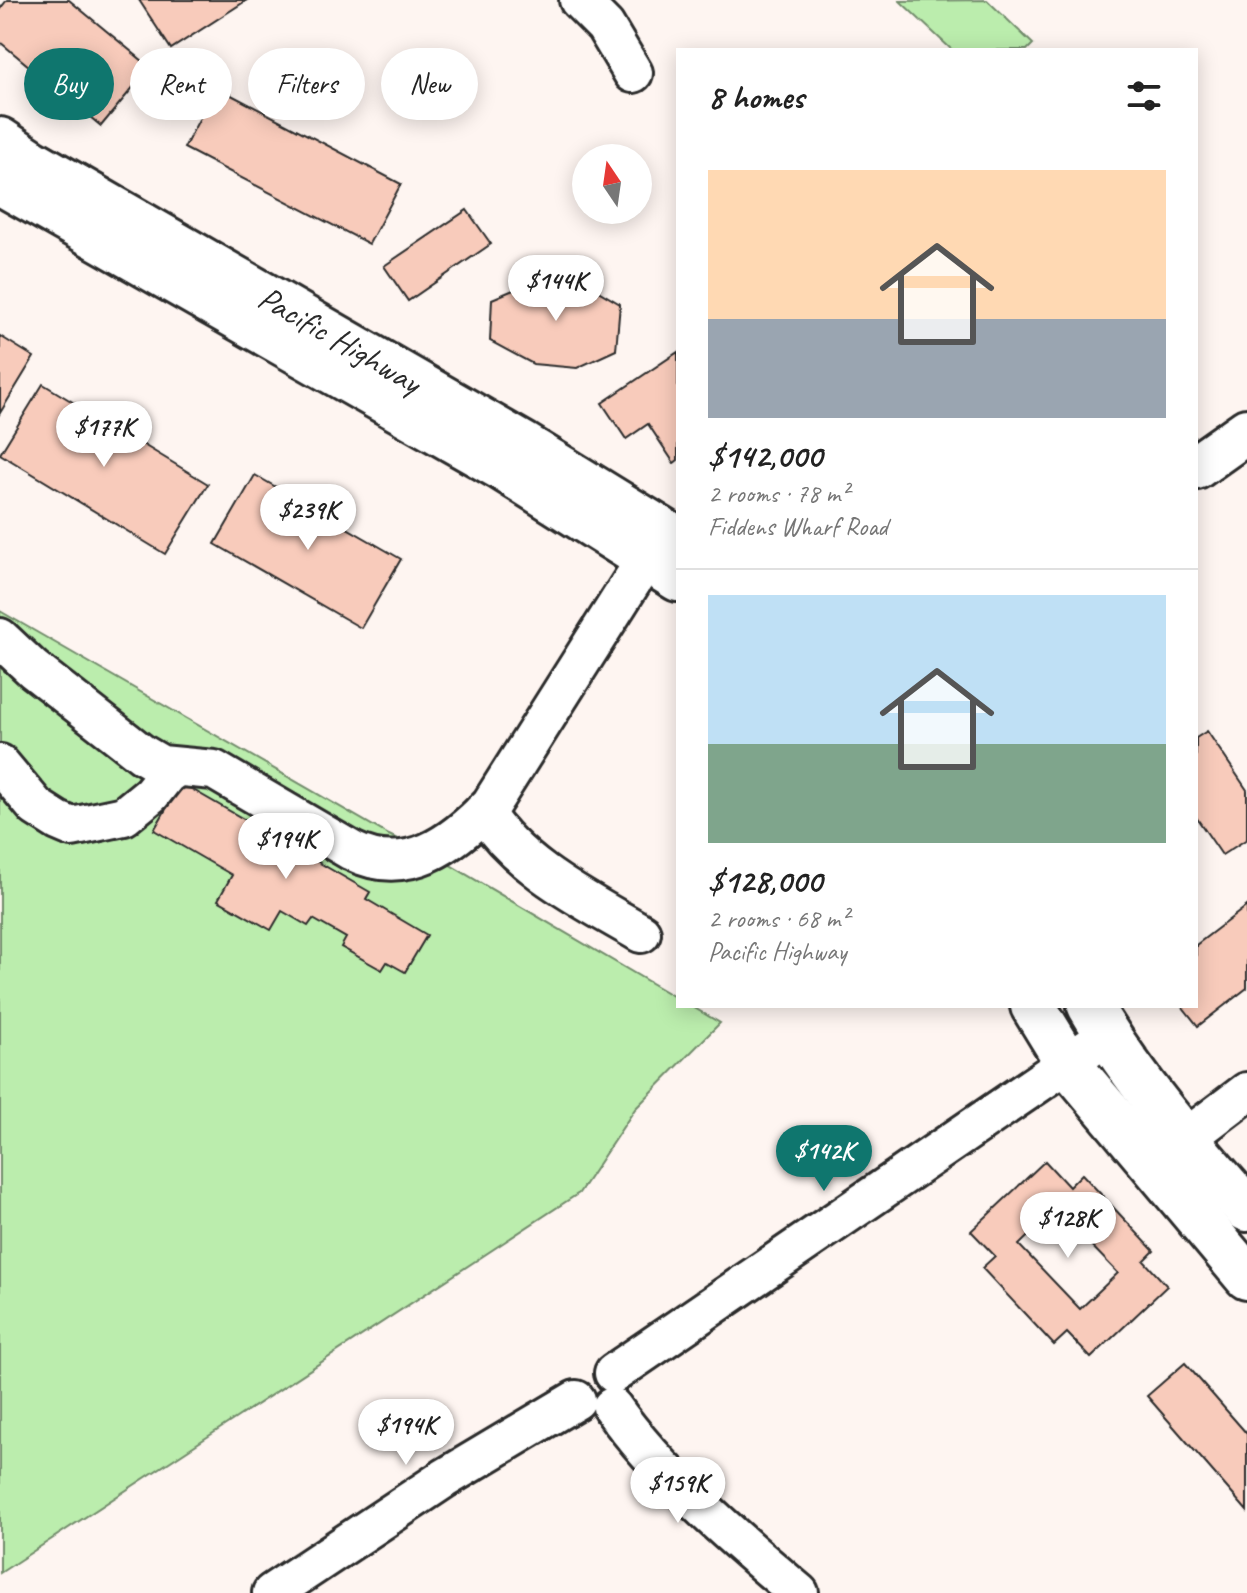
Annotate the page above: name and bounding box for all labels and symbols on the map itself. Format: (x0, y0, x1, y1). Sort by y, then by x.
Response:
north arrow (572, 144, 652, 224)
pin: $144K (500, 255, 612, 323)
street label: Pacific Highway (251, 276, 432, 405)
pin: $177K (48, 401, 160, 469)
pin: $239K (252, 484, 364, 552)
pin: $194K (230, 813, 342, 881)
pin: $142K (768, 1125, 880, 1193)
pin: $128K (1012, 1192, 1124, 1260)
pin: $194K (350, 1399, 462, 1467)
pin: $159K (622, 1457, 734, 1525)

